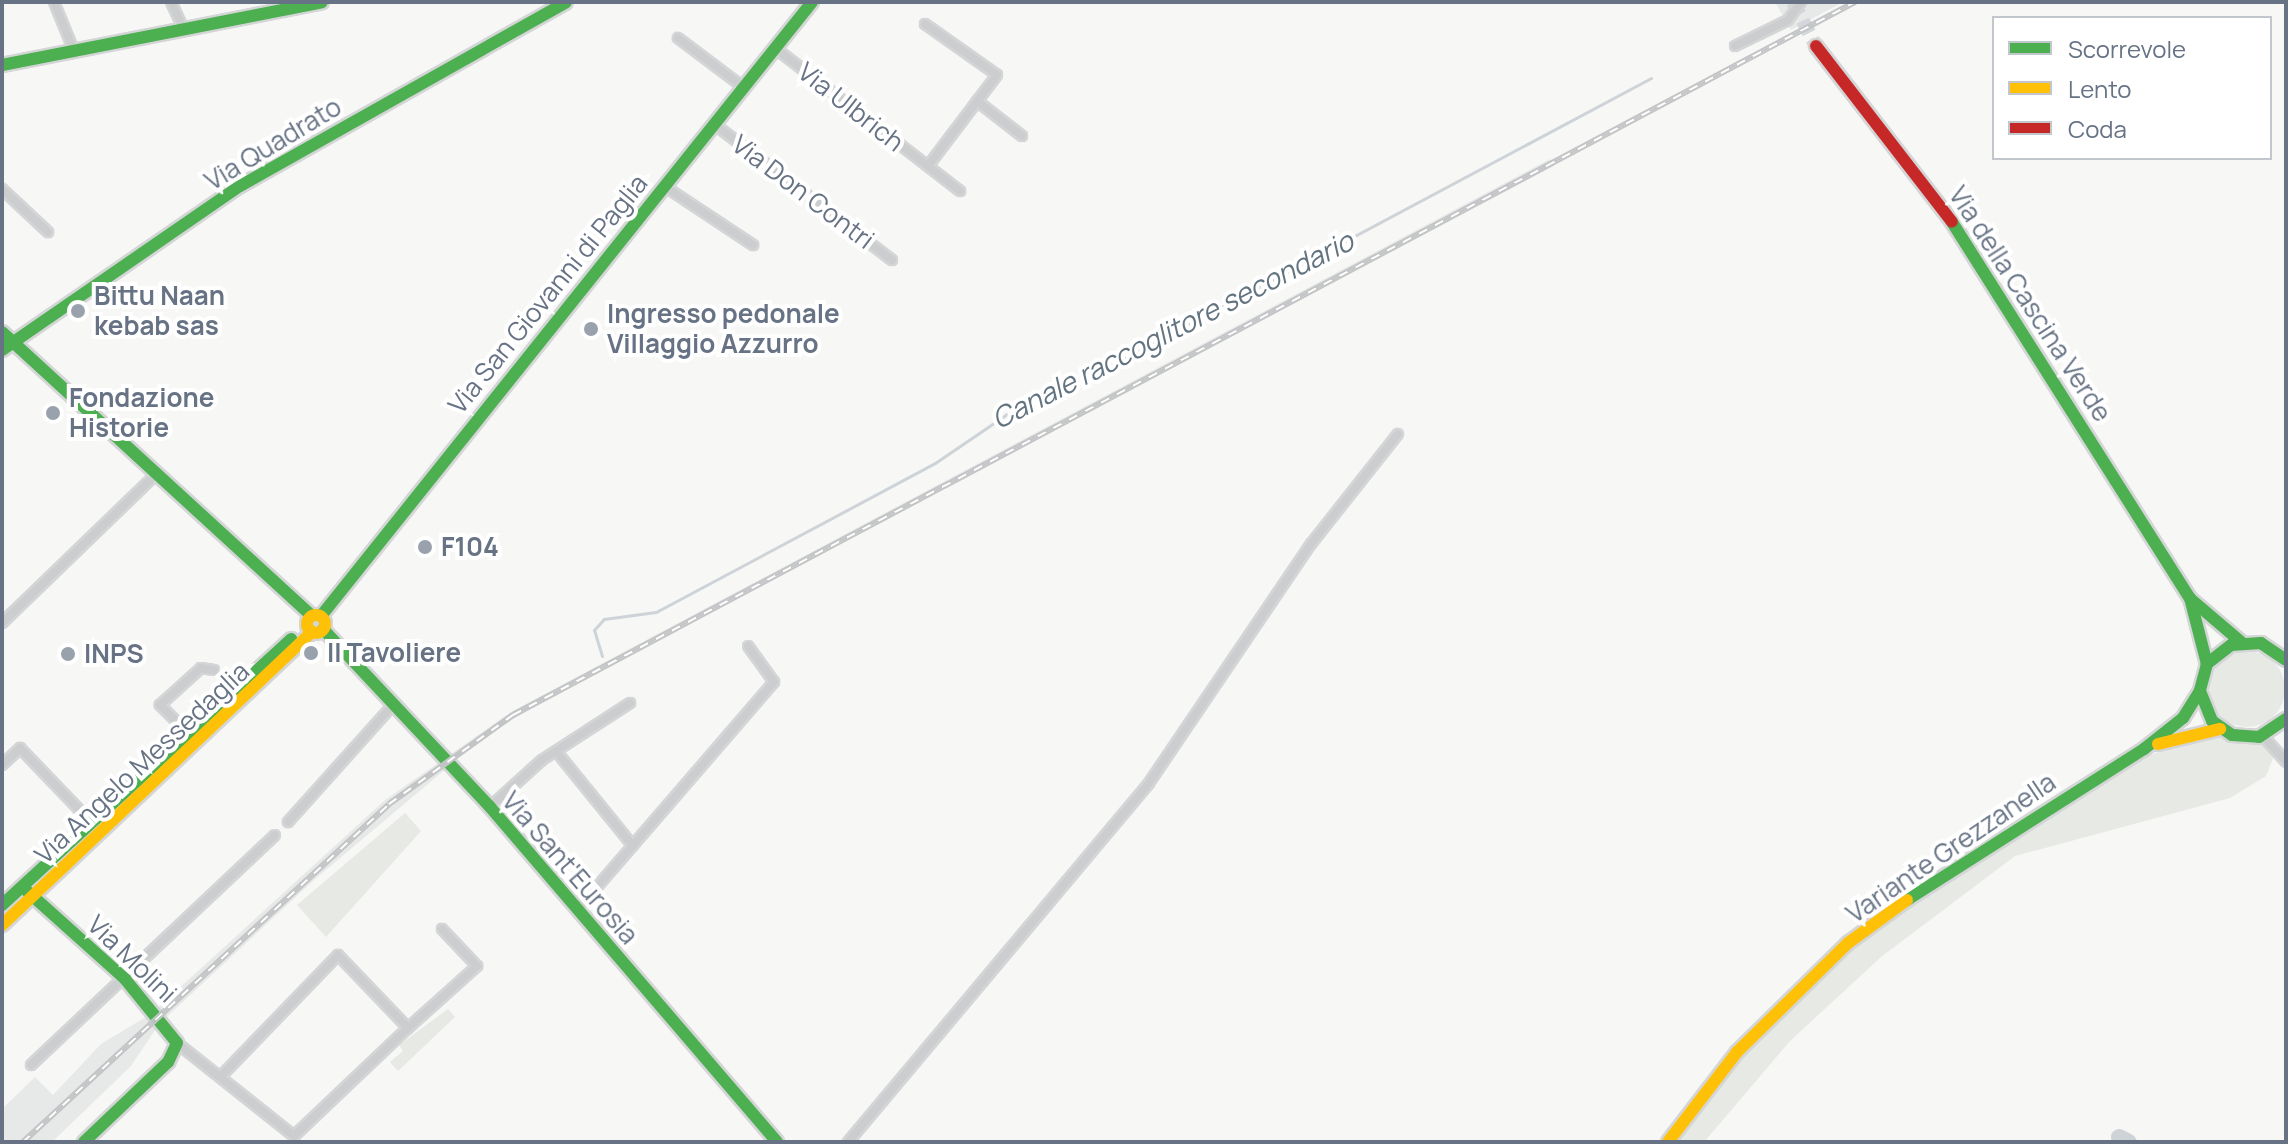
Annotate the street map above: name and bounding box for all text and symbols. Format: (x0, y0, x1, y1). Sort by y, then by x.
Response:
legend (1992, 16, 2272, 160)
text: Scorrevole (2068, 32, 2186, 65)
street label: Via Ulbrich (792, 56, 910, 158)
text: Lento (2068, 72, 2132, 105)
street label: Via Quadrato (199, 91, 347, 197)
text: Coda (2068, 112, 2127, 145)
street label: Via Don Contri (726, 128, 880, 256)
street label: Via San Giovanni di Paglia (442, 168, 654, 420)
street label: Via della Cascina Verde (1942, 181, 2118, 427)
water label: Canale raccoglitore secondario (986, 223, 1358, 435)
place label: Bittu Naan kebab sas (94, 280, 225, 342)
place label: Ingresso pedonale Villaggio Azzurro (607, 298, 840, 360)
marker: Bittu Naan kebab sas (69, 302, 87, 320)
marker: Ingresso pedonale Villaggio Azzurro (582, 320, 600, 338)
place label: Fondazione Historie (69, 382, 214, 444)
marker: Fondazione Historie (44, 404, 62, 422)
place label: F104 (441, 531, 499, 563)
marker: F104 (416, 538, 434, 556)
place label: Il Tavoliere (327, 637, 461, 669)
place label: INPS (84, 638, 144, 670)
marker: Il Tavoliere (302, 644, 320, 662)
marker: INPS (59, 645, 77, 663)
street label: Via Angelo Messedaglia (28, 656, 256, 870)
street label: Variante Grezzanella (1840, 766, 2062, 930)
street label: Via Sant'Eurosia (495, 785, 645, 951)
street label: Via Molini (81, 909, 183, 1009)

